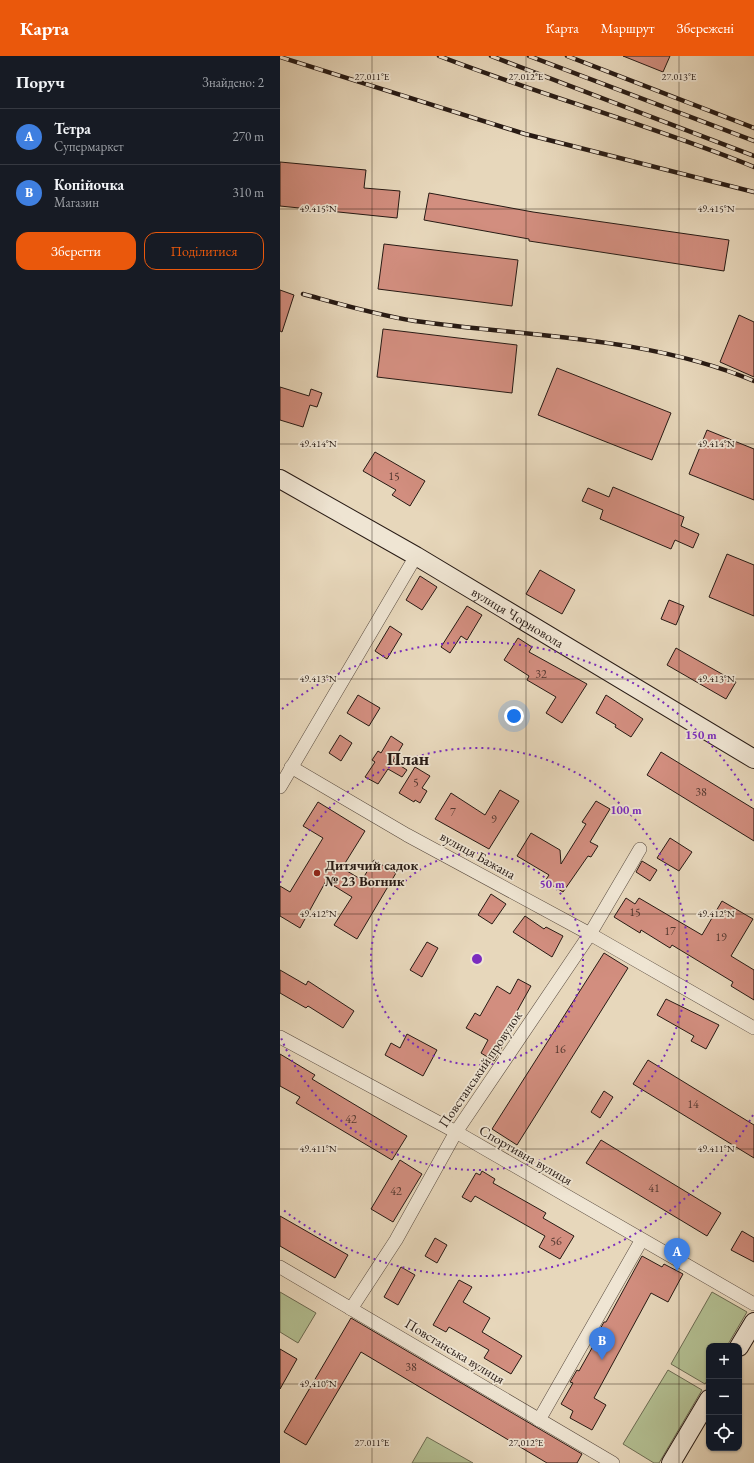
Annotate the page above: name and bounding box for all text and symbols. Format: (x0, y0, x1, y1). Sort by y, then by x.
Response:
text: Карта (20, 16, 69, 41)
text: Карта (545, 19, 579, 37)
text: Маршрут (601, 19, 655, 37)
text: Збережені (677, 19, 734, 37)
text: 27.011°E (355, 70, 390, 83)
text: 27.012°E (509, 70, 544, 83)
text: 27.013°E (662, 70, 697, 83)
text: Поруч (16, 71, 65, 93)
text: Знайдено: 2 (202, 74, 264, 91)
text: Тетра (54, 119, 91, 138)
text: A (24, 128, 34, 145)
text: 270 m (233, 128, 264, 145)
text: Супермаркет (54, 138, 124, 155)
text: Копійочка (54, 175, 124, 194)
text: B (25, 184, 33, 201)
text: 310 m (233, 184, 264, 201)
text: Магазин (54, 194, 99, 211)
text: 49.415°N (299, 202, 337, 215)
text: 49.415°N (697, 202, 735, 215)
button: Зберегти (16, 232, 136, 270)
button: Поділитися (144, 232, 264, 270)
text: 49.414°N (299, 437, 337, 450)
text: 49.414°N (697, 437, 735, 450)
house number: 15 (388, 468, 400, 484)
street label: вулиця Чорновола (468, 582, 568, 652)
house number: 32 (535, 666, 547, 682)
text: 49.413°N (299, 672, 337, 685)
text: 49.413°N (697, 672, 735, 685)
your location (504, 706, 524, 726)
text: 150 m (685, 727, 717, 743)
district label: План (387, 747, 430, 770)
house number: 5 (413, 774, 419, 790)
house number: 38 (695, 784, 707, 800)
text: 100 m (610, 802, 642, 818)
house number: 7 (450, 804, 456, 820)
house number: 9 (491, 811, 497, 827)
street label: вулиця Бажана (437, 827, 519, 883)
place label: Дитячий садок № 23 Вогник (325, 856, 418, 890)
marker: Дитячий садок № 23 Вогник (312, 868, 322, 878)
text: 50 m (539, 876, 565, 892)
house number: 15 (629, 904, 641, 920)
text: 49.412°N (299, 907, 337, 920)
text: 49.412°N (697, 907, 735, 920)
house number: 17 (664, 923, 676, 939)
house number: 19 (715, 929, 727, 945)
centre of rings (470, 952, 484, 966)
street label: Повстанський провулок (434, 1007, 526, 1131)
house number: 16 (554, 1041, 566, 1057)
house number: 14 (687, 1096, 699, 1112)
house number: 42 (345, 1111, 357, 1127)
street label: Спортивна вулиця (476, 1121, 576, 1189)
text: 49.411°N (299, 1142, 337, 1155)
text: 49.411°N (697, 1142, 735, 1155)
house number: 41 (648, 1180, 660, 1196)
house number: 42 (390, 1183, 402, 1199)
house number: 56 (550, 1233, 562, 1249)
pin: A (664, 1238, 690, 1271)
street label: Повстанська вулиця (402, 1314, 508, 1388)
pin: B (589, 1327, 615, 1360)
map controls (706, 1343, 742, 1451)
button: + (706, 1343, 742, 1379)
house number: 38 (405, 1359, 417, 1375)
text: 49.410°N (299, 1377, 337, 1390)
button: − (706, 1379, 742, 1415)
button: locate (706, 1415, 742, 1451)
text: 27.011°E (355, 1436, 390, 1449)
text: 27.012°E (509, 1436, 544, 1449)

